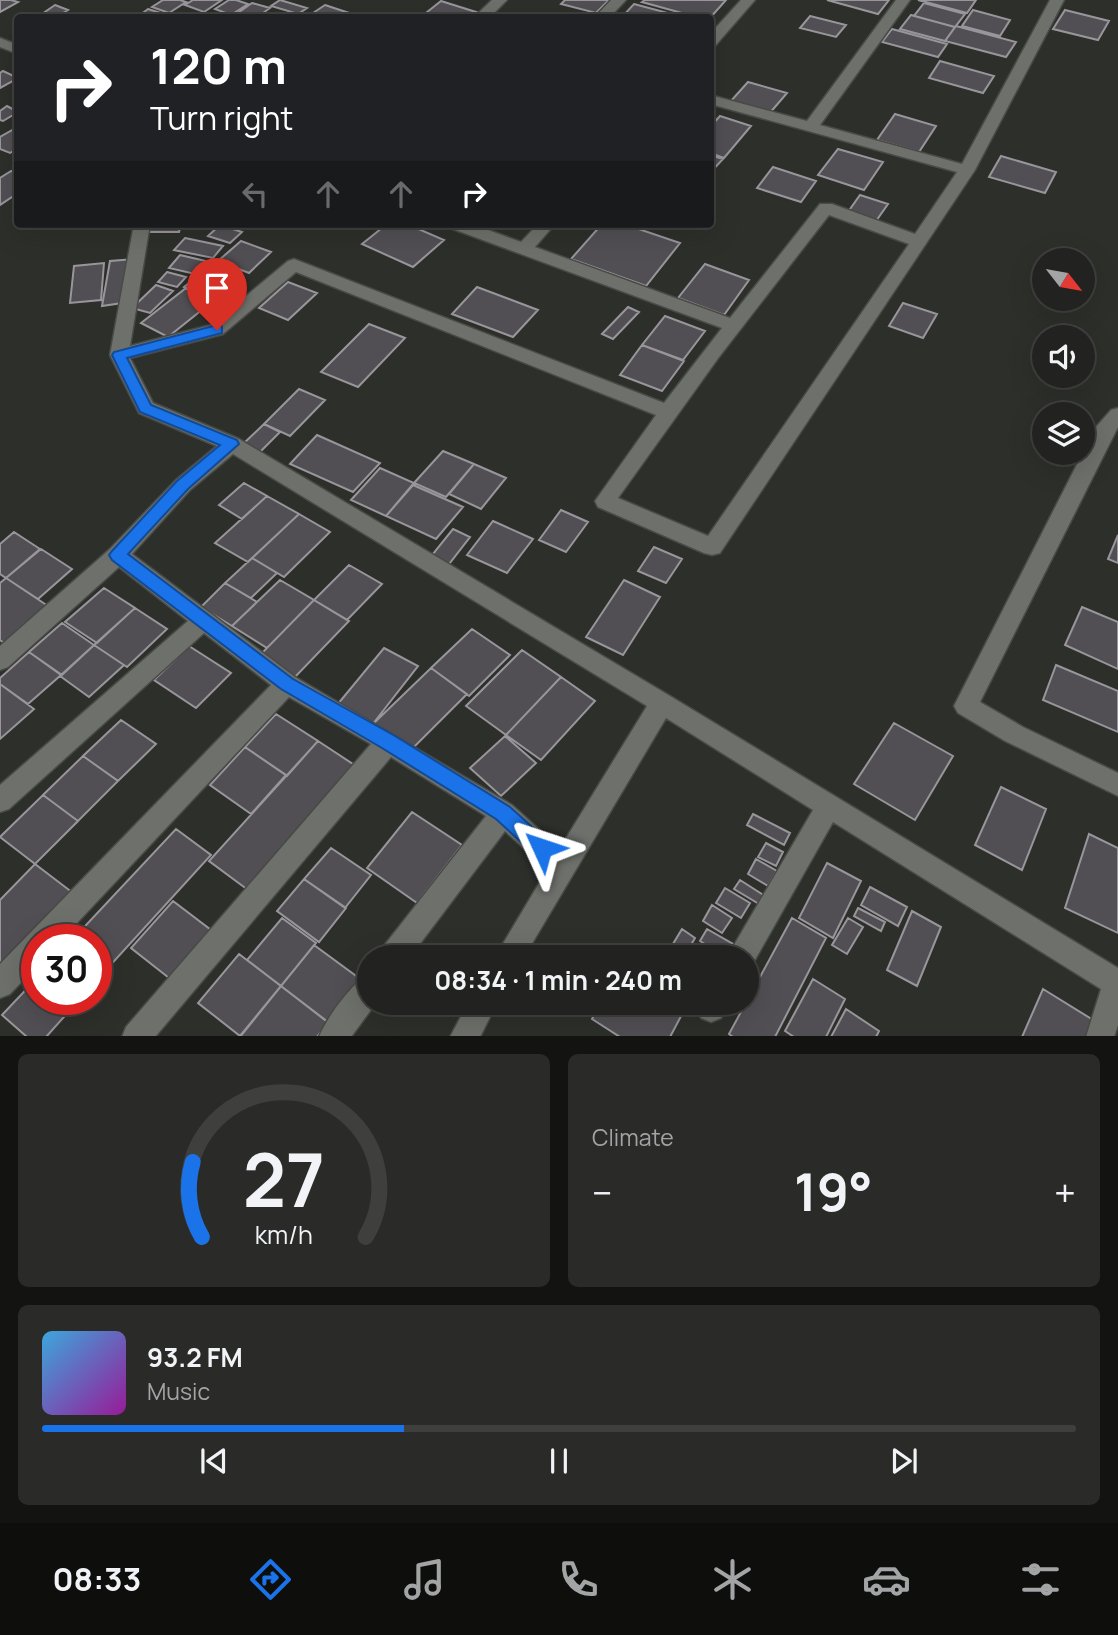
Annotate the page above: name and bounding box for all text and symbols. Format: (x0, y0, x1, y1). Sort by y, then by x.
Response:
text: 120 m (150, 32, 287, 99)
icon: right (35, 42, 126, 133)
text: Turn right (150, 96, 293, 140)
icon: left (236, 175, 274, 213)
icon: ahead (309, 175, 347, 213)
icon: ahead (382, 175, 420, 213)
icon: right (455, 175, 493, 213)
north arrow (1032, 248, 1096, 312)
map controls (1032, 248, 1095, 465)
pin (187, 258, 247, 330)
icon: arrive (198, 269, 236, 307)
button: sound (1032, 325, 1095, 388)
button: layers (1032, 402, 1095, 465)
position arrow (505, 811, 579, 885)
speed limit sign: 30 (21, 924, 112, 1015)
text: 08:34 · 1 min · 240 m (434, 962, 682, 998)
text: Climate (592, 1121, 674, 1153)
text: 27 (243, 1129, 325, 1229)
text: 19° (794, 1156, 873, 1227)
text: − (592, 1166, 613, 1218)
text: + (1054, 1166, 1076, 1218)
text: km/h (255, 1216, 313, 1251)
text: 93.2 FM (147, 1339, 243, 1375)
text: Music (147, 1375, 210, 1407)
icon: previous (195, 1442, 233, 1480)
icon: pause (540, 1442, 578, 1480)
icon: next (885, 1442, 923, 1480)
icon: directions (246, 1555, 295, 1604)
icon: music (400, 1555, 449, 1604)
icon: phone (554, 1555, 603, 1604)
icon: climate (708, 1555, 757, 1604)
icon: car (862, 1555, 911, 1604)
icon: filters (1016, 1555, 1065, 1604)
text: 08:33 (53, 1557, 141, 1601)

